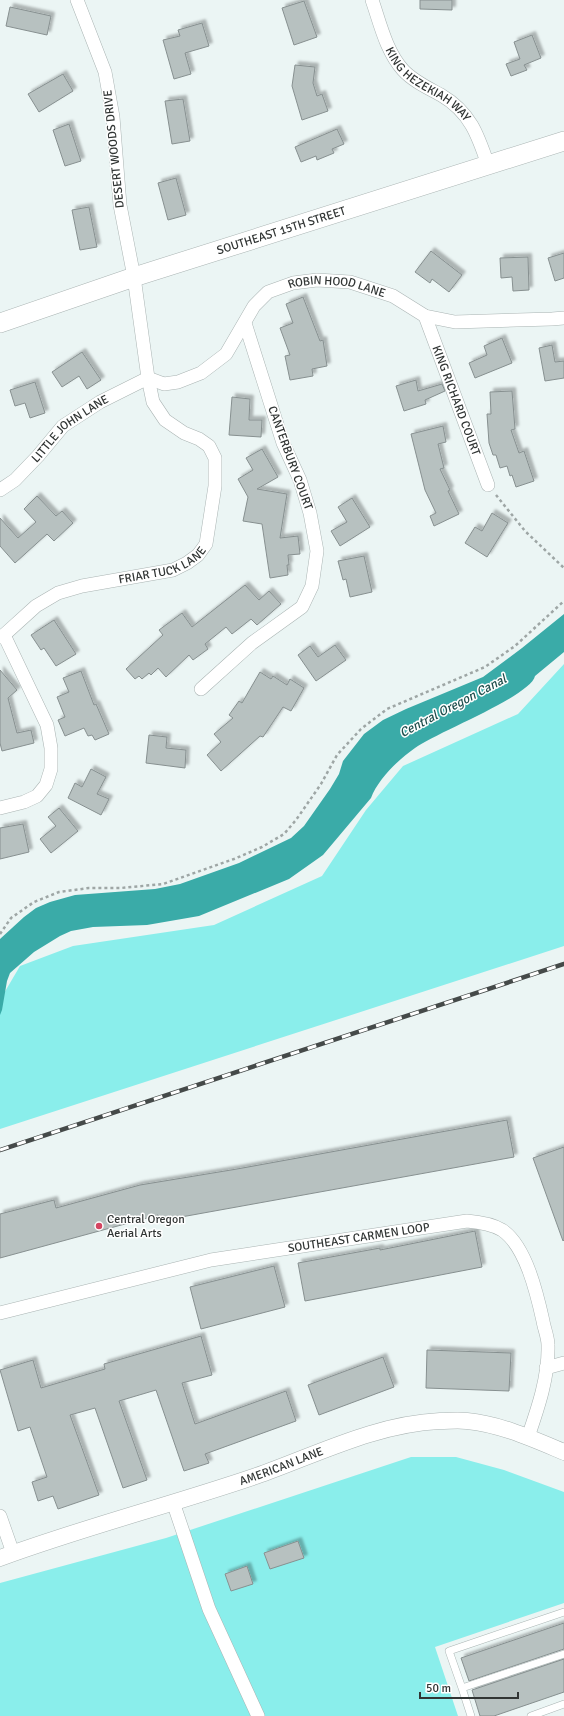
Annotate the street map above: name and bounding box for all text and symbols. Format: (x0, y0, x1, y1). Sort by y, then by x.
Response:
street label: KING HEZEKIAH WAY (382, 44, 474, 124)
street label: DESERT WOODS DRIVE (100, 89, 128, 209)
street label: SOUTHEAST 15TH STREET (215, 203, 347, 258)
street label: ROBIN HOOD LANE (286, 272, 388, 301)
street label: KING RICHARD COURT (429, 343, 484, 458)
street label: LITTLE JOHN LANE (28, 391, 111, 466)
street label: CANTERBURY COURT (264, 404, 316, 512)
street label: FRIAR TUCK LANE (117, 543, 209, 587)
water label: Central Oregon Canal (397, 670, 510, 741)
place label: Central Oregon Aerial Arts (107, 1212, 185, 1241)
street label: SOUTHEAST CARMEN LOOP (287, 1219, 431, 1256)
marker: Central Oregon Aerial Arts (94, 1221, 104, 1231)
street label: AMERICAN LANE (237, 1443, 326, 1489)
scale bar (420, 1674, 518, 1700)
text: 50 m (426, 1681, 451, 1696)

